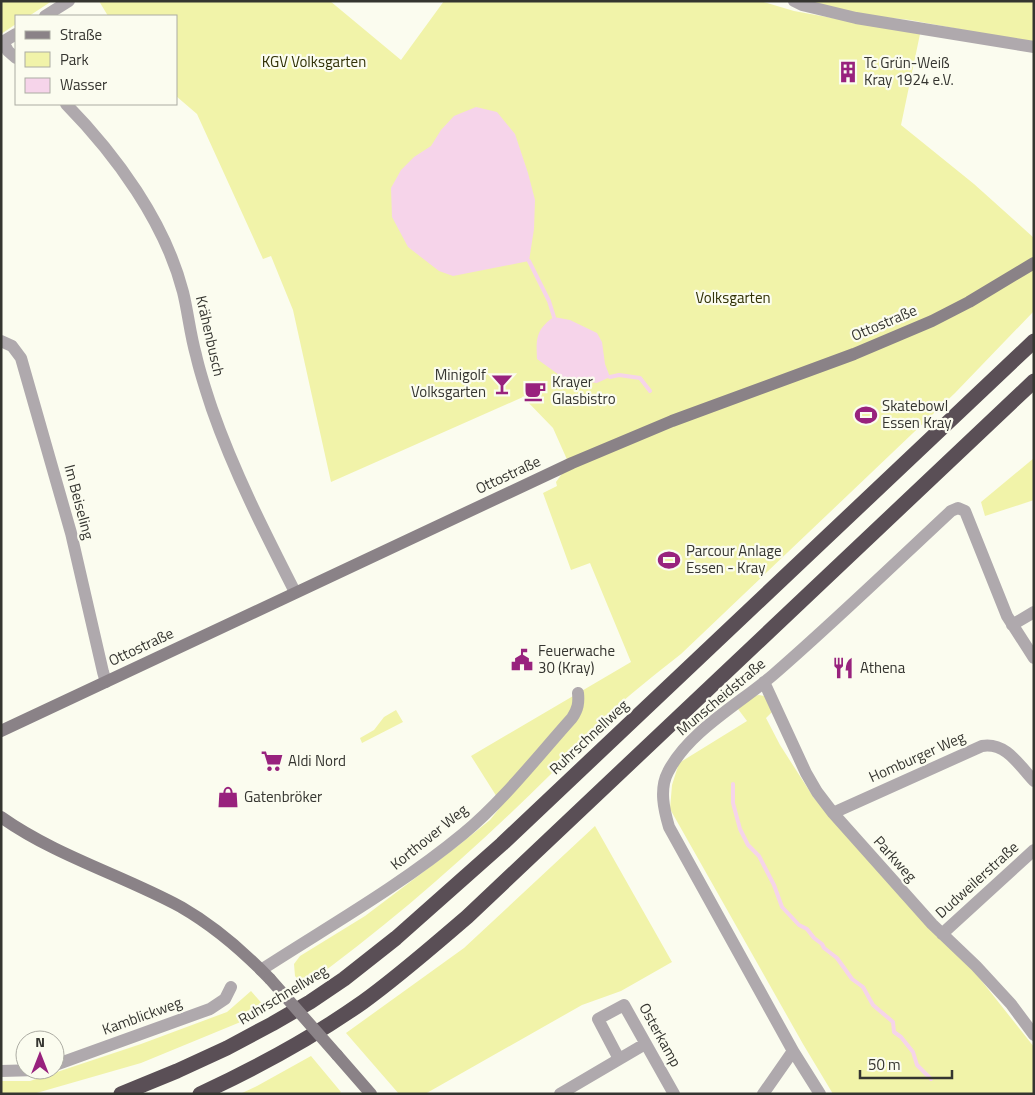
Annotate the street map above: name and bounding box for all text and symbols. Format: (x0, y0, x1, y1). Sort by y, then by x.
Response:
legend (15, 15, 178, 105)
text: Straße (60, 23, 102, 46)
text: Park (60, 48, 89, 71)
park label: KGV Volksgarten (262, 50, 366, 73)
place label: Tc Grün-Weiß Kray 1924 e.V. (864, 51, 954, 91)
building icon: Tc Grün-Weiß Kray 1924 e.V. (835, 59, 861, 85)
text: Wasser (60, 73, 107, 96)
park label: Volksgarten (695, 286, 771, 309)
street label: Krähenbusch (190, 293, 231, 379)
street label: Ottostraße (847, 298, 920, 347)
place label: Minigolf Volksgarten (411, 363, 486, 403)
place label: Krayer Glasbistro (552, 370, 616, 410)
bar icon: Minigolf Volksgarten (489, 371, 515, 397)
cafe icon: Krayer Glasbistro (522, 378, 548, 404)
place label: Skatebowl Essen Kray (882, 394, 952, 434)
sports icon: Skatebowl Essen Kray (853, 402, 879, 428)
street label: Ottostraße (471, 449, 544, 500)
street label: Im Beiseling (58, 462, 101, 542)
place label: Parcour Anlage Essen - Kray (686, 539, 781, 579)
sports icon: Parcour Anlage Essen - Kray (656, 547, 682, 573)
street label: Ottostraße (104, 621, 177, 672)
place label: Feuerwache 30 (Kray) (538, 639, 615, 679)
public building icon: Feuerwache 30 (Kray) (509, 647, 535, 673)
street label: Munscheidstraße (671, 652, 770, 741)
restaurant icon: Athena (830, 655, 856, 681)
place label: Athena (860, 656, 906, 679)
street label: Ruhrschnellweg (544, 694, 634, 780)
street label: Homburger Weg (865, 725, 969, 788)
supermarket icon: Aldi Nord (259, 748, 285, 774)
place label: Aldi Nord (288, 749, 346, 772)
shop icon: Gatenbröker (215, 784, 241, 810)
place label: Gatenbröker (244, 785, 322, 808)
street label: Korthover Weg (385, 798, 473, 875)
street label: Parkweg (868, 830, 923, 887)
street label: Dudweilerstraße (930, 836, 1023, 923)
street label: Ruhrschnellweg (233, 959, 332, 1030)
street label: Kamblickweg (99, 990, 185, 1041)
street label: Osterkamp (633, 999, 688, 1071)
north arrow (15, 1030, 65, 1080)
text: N (35, 1031, 45, 1052)
scale bar (860, 1048, 952, 1080)
text: 50 m (868, 1053, 901, 1076)

